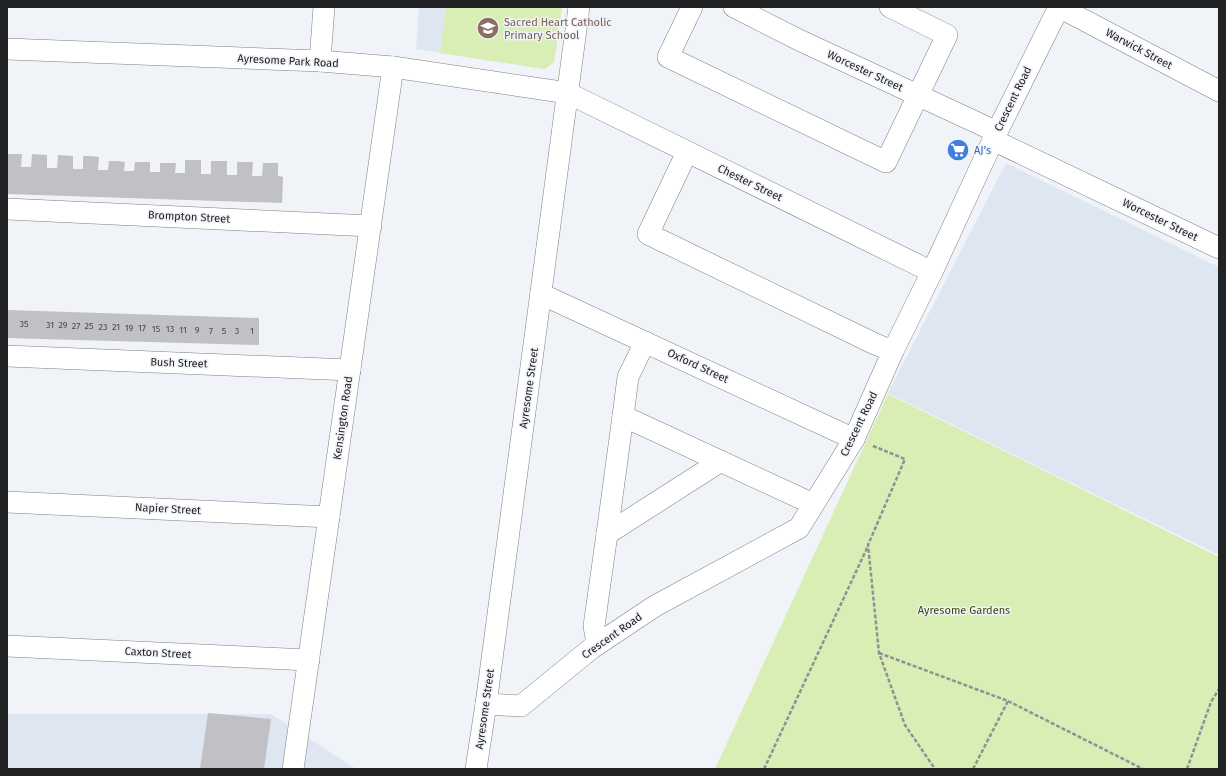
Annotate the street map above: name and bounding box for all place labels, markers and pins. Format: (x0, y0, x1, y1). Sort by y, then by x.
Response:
school or university icon: Sacred Heart Catholic Primary School (475, 15, 501, 41)
place label: Sacred Heart Catholic Primary School (504, 16, 612, 42)
supermarket icon: AJ’s (945, 137, 971, 163)
place label: AJ’s (974, 144, 991, 157)

